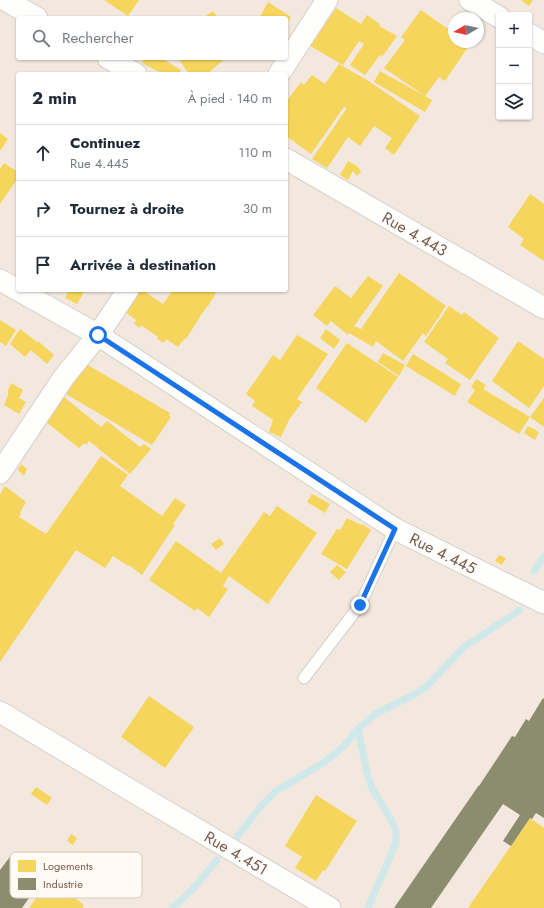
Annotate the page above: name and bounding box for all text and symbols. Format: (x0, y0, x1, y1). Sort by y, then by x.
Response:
north arrow (448, 12, 484, 48)
map controls (496, 12, 532, 120)
button: + (496, 12, 532, 48)
search box (16, 16, 288, 60)
icon: search (30, 27, 52, 49)
text: Rechercher (62, 27, 134, 49)
button: − (496, 48, 532, 84)
button: layers (496, 84, 532, 120)
text: 2 min (32, 86, 77, 110)
text: À pied · 140 m (188, 89, 272, 108)
text: Continuez (70, 132, 140, 154)
icon: ahead (32, 142, 54, 164)
text: 110 m (238, 143, 272, 162)
text: Rue 4.445 (70, 154, 129, 173)
icon: right (32, 198, 54, 220)
text: Tournez à droite (70, 198, 184, 220)
text: 30 m (243, 199, 272, 218)
street label: Rue 4.443 (378, 206, 452, 262)
icon: arrive (32, 254, 54, 276)
text: Arrivée à destination (70, 254, 216, 276)
route start (89, 326, 107, 344)
street label: Rue 4.445 (406, 527, 481, 579)
route end (351, 596, 369, 614)
street label: Rue 4.451 (200, 825, 272, 880)
legend (10, 852, 142, 898)
text: Logements (43, 858, 94, 874)
text: Industrie (43, 876, 83, 892)

